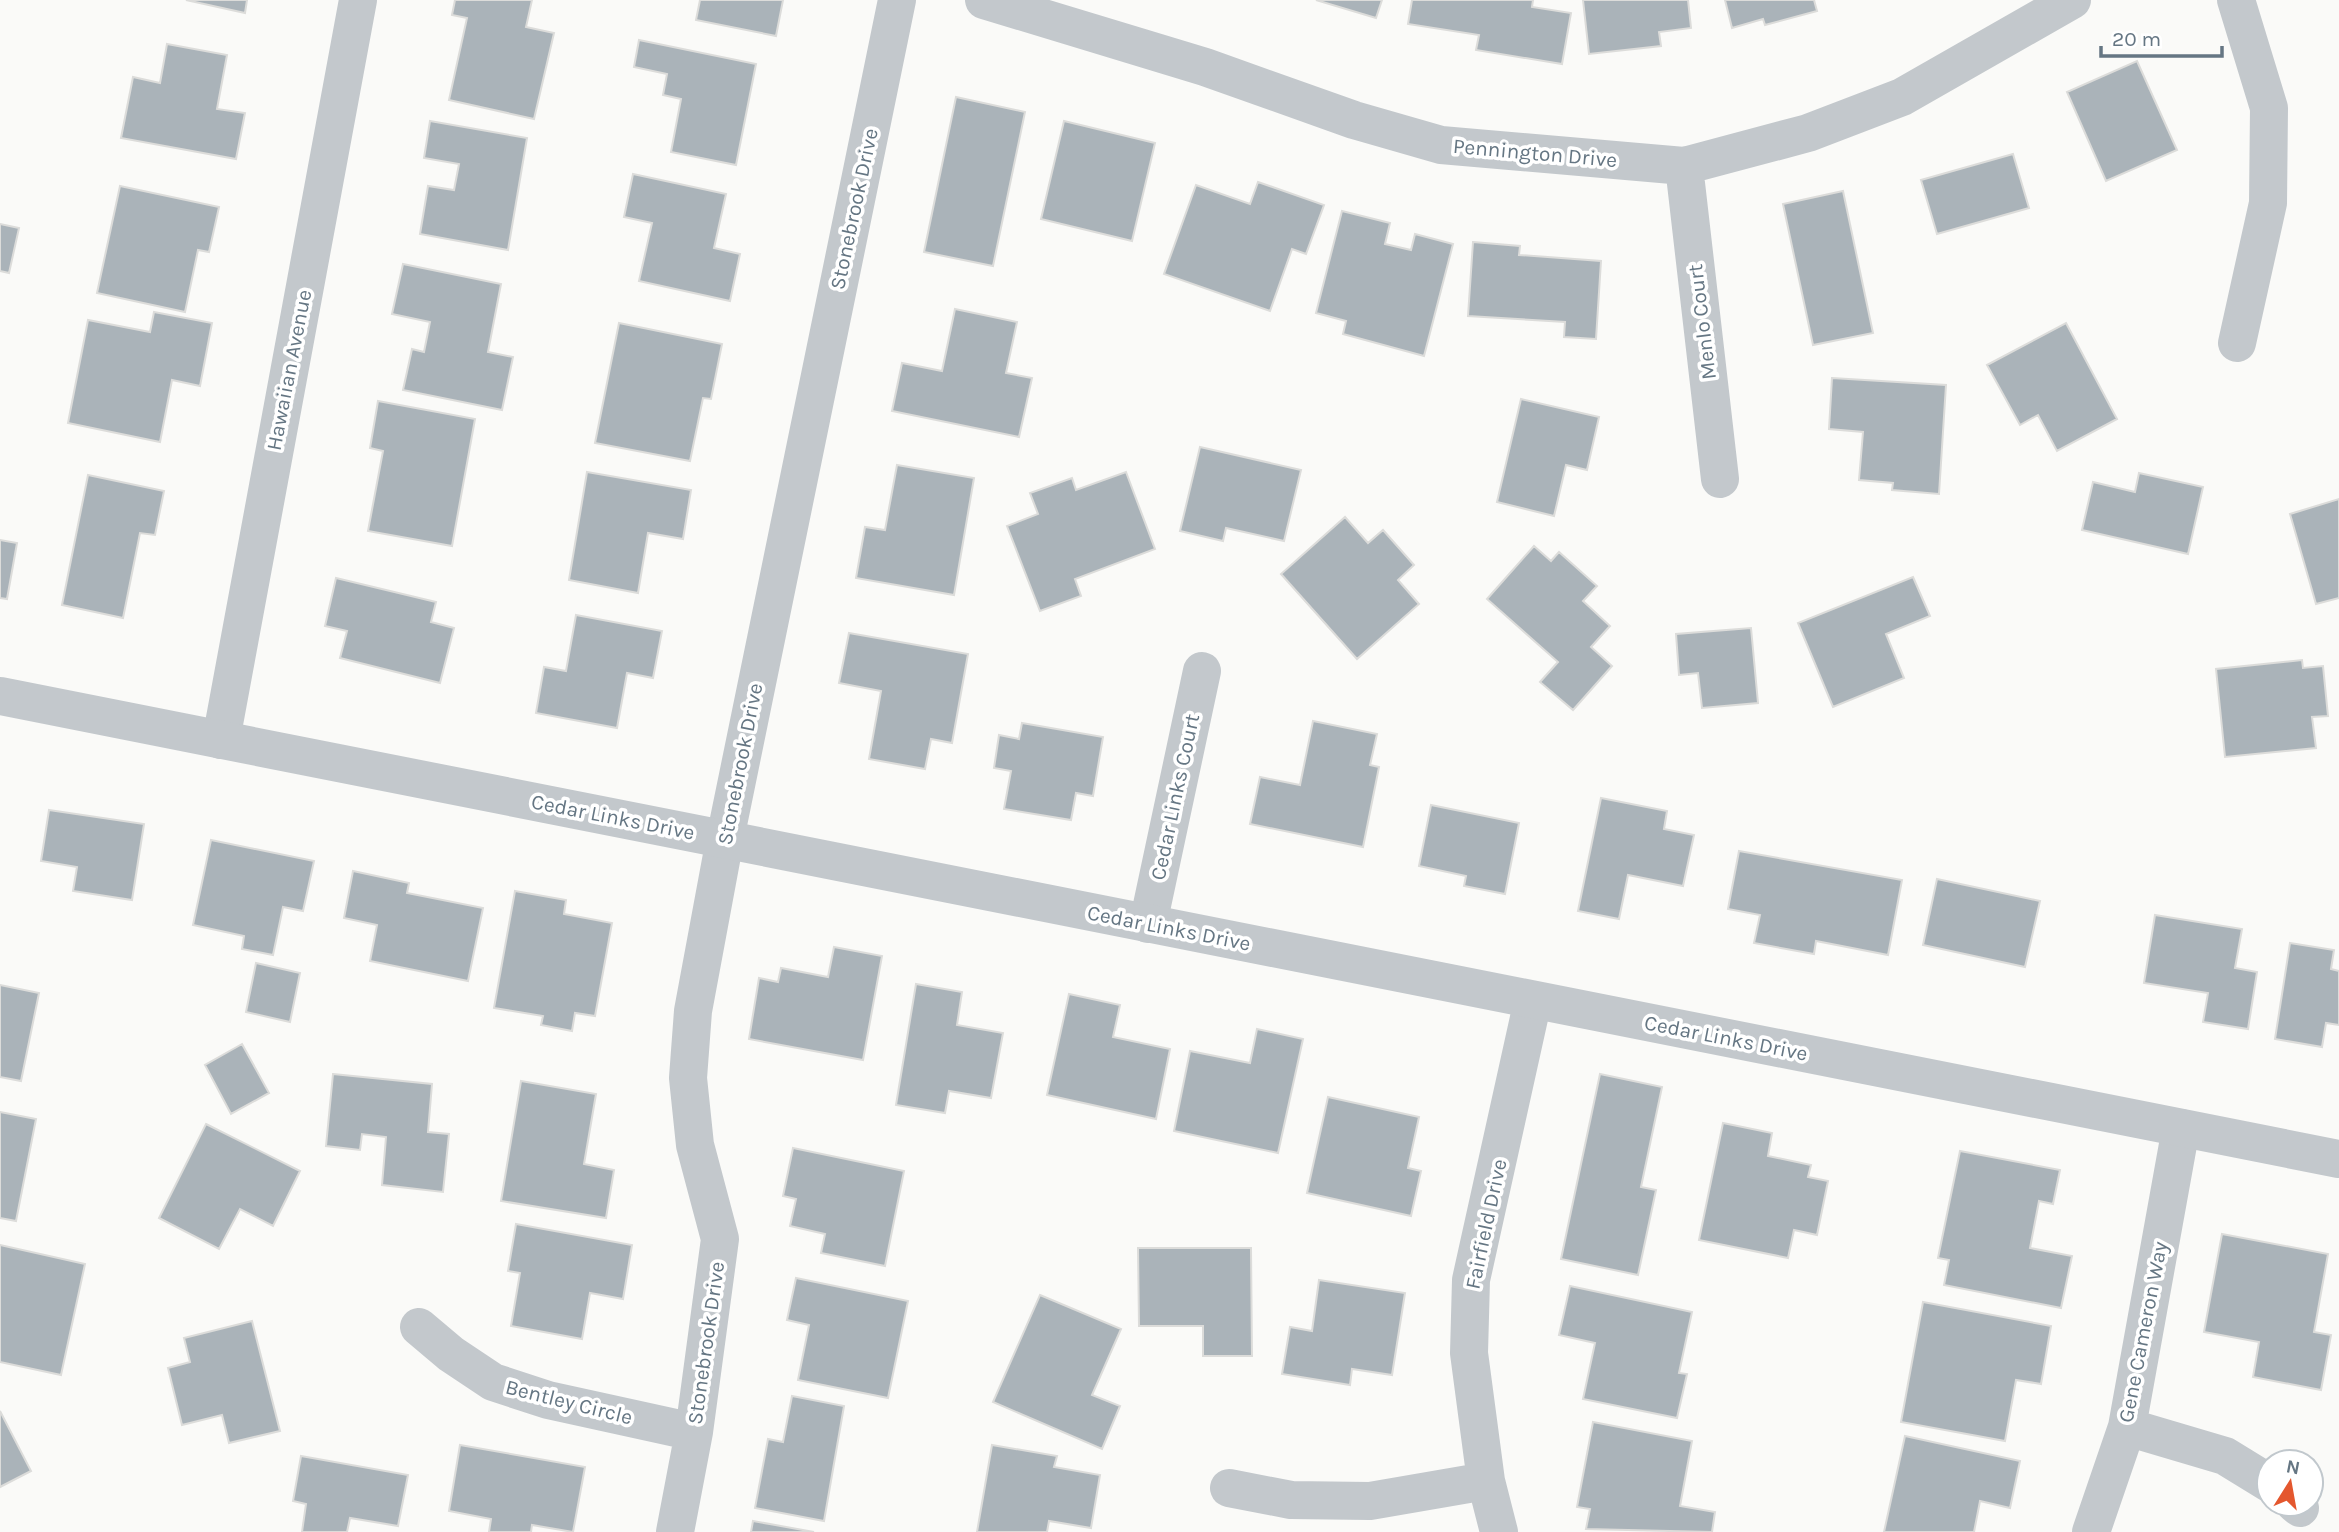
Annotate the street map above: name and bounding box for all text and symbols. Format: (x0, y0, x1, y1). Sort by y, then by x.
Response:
scale bar (2101, 14, 2222, 58)
text: 20 m (2112, 27, 2161, 51)
street label: Stonebrook Drive (825, 126, 883, 292)
street label: Pennington Drive (1452, 134, 1618, 172)
street label: Menlo Court (1683, 263, 1721, 381)
street label: Hawaiian Avenue (262, 288, 316, 452)
street label: Stonebrook Drive (713, 681, 767, 847)
street label: Cedar Links Court (1146, 712, 1204, 882)
street label: Cedar Links Drive (529, 789, 697, 845)
street label: Cedar Links Drive (1085, 900, 1253, 956)
street label: Cedar Links Drive (1642, 1010, 1810, 1066)
street label: Fairfield Drive (1460, 1157, 1512, 1291)
street label: Gene Cameron Way (2114, 1239, 2172, 1424)
street label: Stonebrook Drive (683, 1260, 729, 1426)
street label: Bentley Circle (503, 1375, 635, 1429)
north arrow (2255, 1448, 2325, 1518)
text: N (2284, 1455, 2302, 1479)

